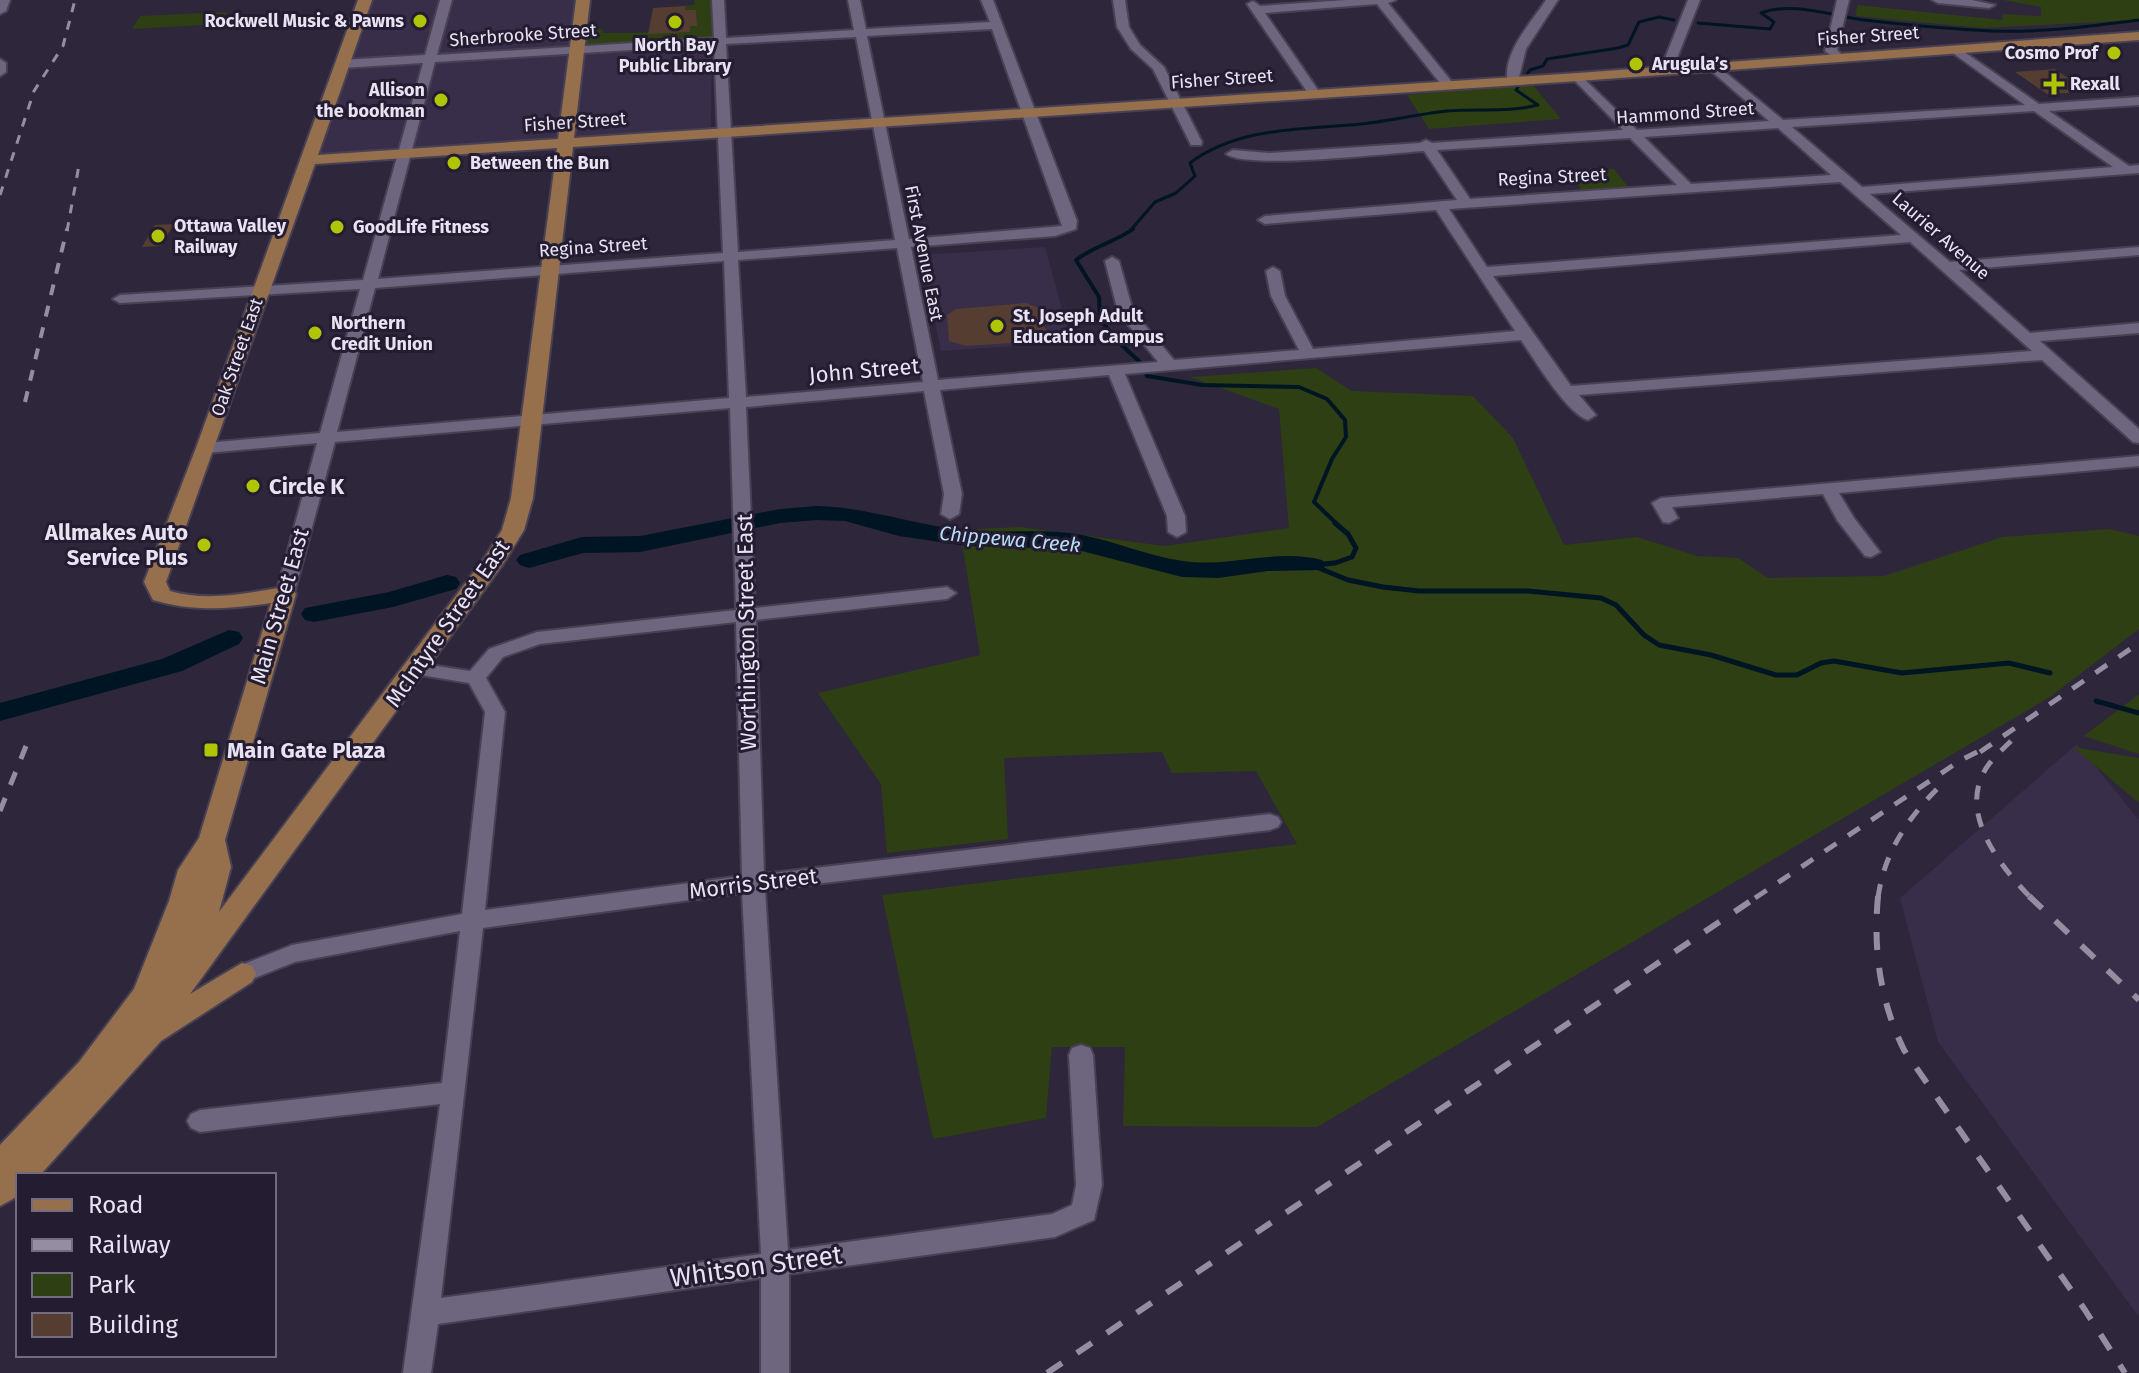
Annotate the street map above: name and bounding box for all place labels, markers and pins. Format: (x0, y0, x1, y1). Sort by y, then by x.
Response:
place label: Rockwell Music & Pawns (204, 10, 404, 32)
marker: Rockwell Music & Pawns (411, 12, 429, 30)
marker: North Bay Public Library (666, 13, 684, 31)
place label: North Bay Public Library (619, 34, 732, 77)
place label: Cosmo Prof (2005, 42, 2100, 64)
marker: Cosmo Prof (2105, 44, 2123, 62)
place label: Arugula’s (1651, 53, 1728, 75)
marker: Arugula’s (1627, 55, 1645, 73)
place label: Rexall (2070, 73, 2121, 95)
marker: Rexall (2045, 75, 2063, 93)
place label: Allison the bookman (316, 79, 425, 122)
marker: Allison the bookman (432, 91, 450, 109)
place label: Between the Bun (470, 152, 609, 174)
marker: Between the Bun (445, 154, 463, 172)
place label: Ottawa Valley Railway (174, 215, 287, 258)
place label: GoodLife Fitness (353, 216, 489, 238)
marker: GoodLife Fitness (328, 218, 346, 236)
marker: Ottawa Valley Railway (149, 227, 167, 245)
place label: St. Joseph Adult Education Campus (1013, 305, 1164, 348)
place label: Northern Credit Union (331, 312, 433, 355)
marker: St. Joseph Adult Education Campus (988, 317, 1006, 335)
marker: Northern Credit Union (306, 324, 324, 342)
place label: Circle K (269, 473, 345, 500)
marker: Circle K (244, 477, 262, 495)
place label: Allmakes Auto Service Plus (44, 519, 188, 571)
marker: Allmakes Auto Service Plus (195, 536, 213, 554)
place label: Main Gate Plaza (227, 737, 385, 764)
marker: Main Gate Plaza (202, 741, 220, 759)

